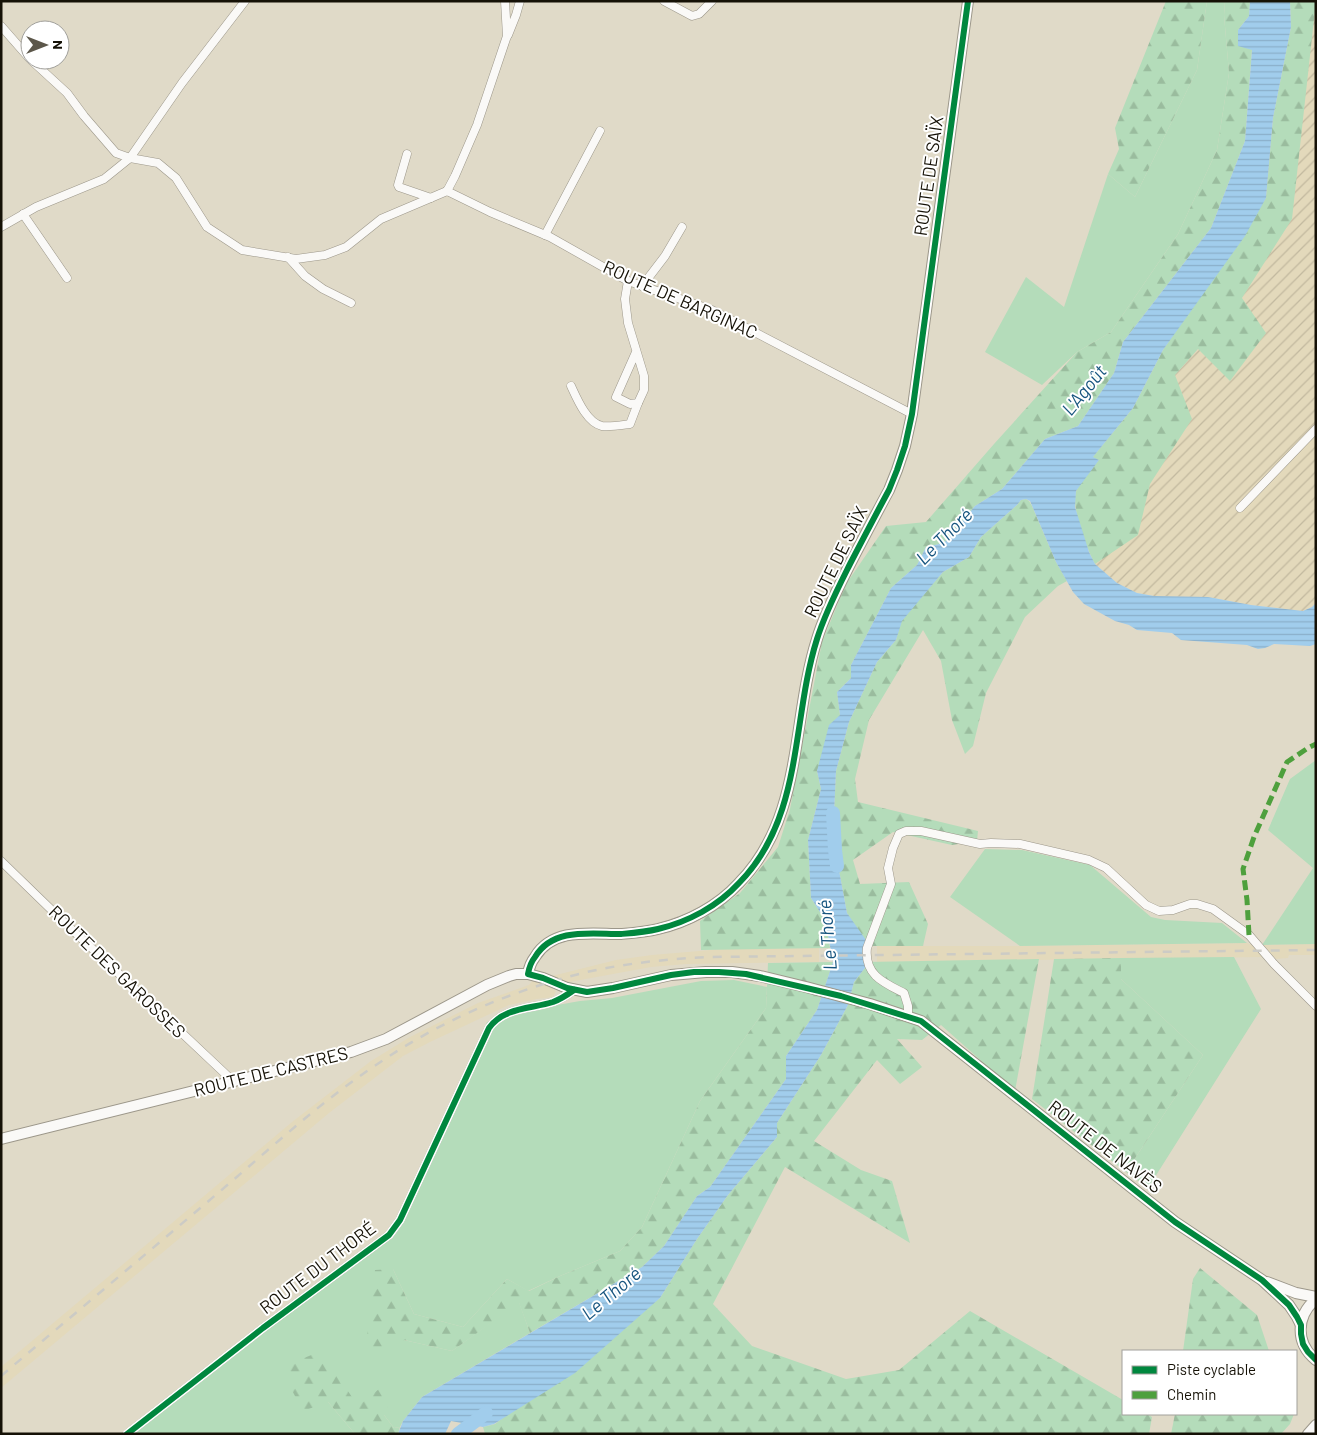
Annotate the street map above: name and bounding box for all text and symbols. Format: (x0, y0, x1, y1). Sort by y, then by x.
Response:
north arrow (20, 20, 70, 70)
text: N (50, 40, 67, 50)
street label: ROUTE DE SAÏX (909, 114, 947, 237)
street label: ROUTE DE BARGINAC (600, 255, 761, 343)
water label: L'Agoût (1056, 360, 1111, 420)
street label: ROUTE DE SAÏX (799, 502, 871, 621)
water label: Le Thoré (910, 502, 977, 569)
water label: Le Thoré (812, 899, 841, 971)
street label: ROUTE DES GAROSSES (45, 900, 191, 1042)
street label: ROUTE DE CASTRES (191, 1041, 350, 1101)
street label: ROUTE DE NAVÈS (1044, 1095, 1167, 1197)
street label: ROUTE DU THORÉ (255, 1216, 380, 1318)
water label: Le Thoré (576, 1261, 645, 1324)
legend (1122, 1350, 1297, 1415)
text: Piste cyclable (1167, 1360, 1256, 1378)
text: Chemin (1167, 1385, 1216, 1403)

